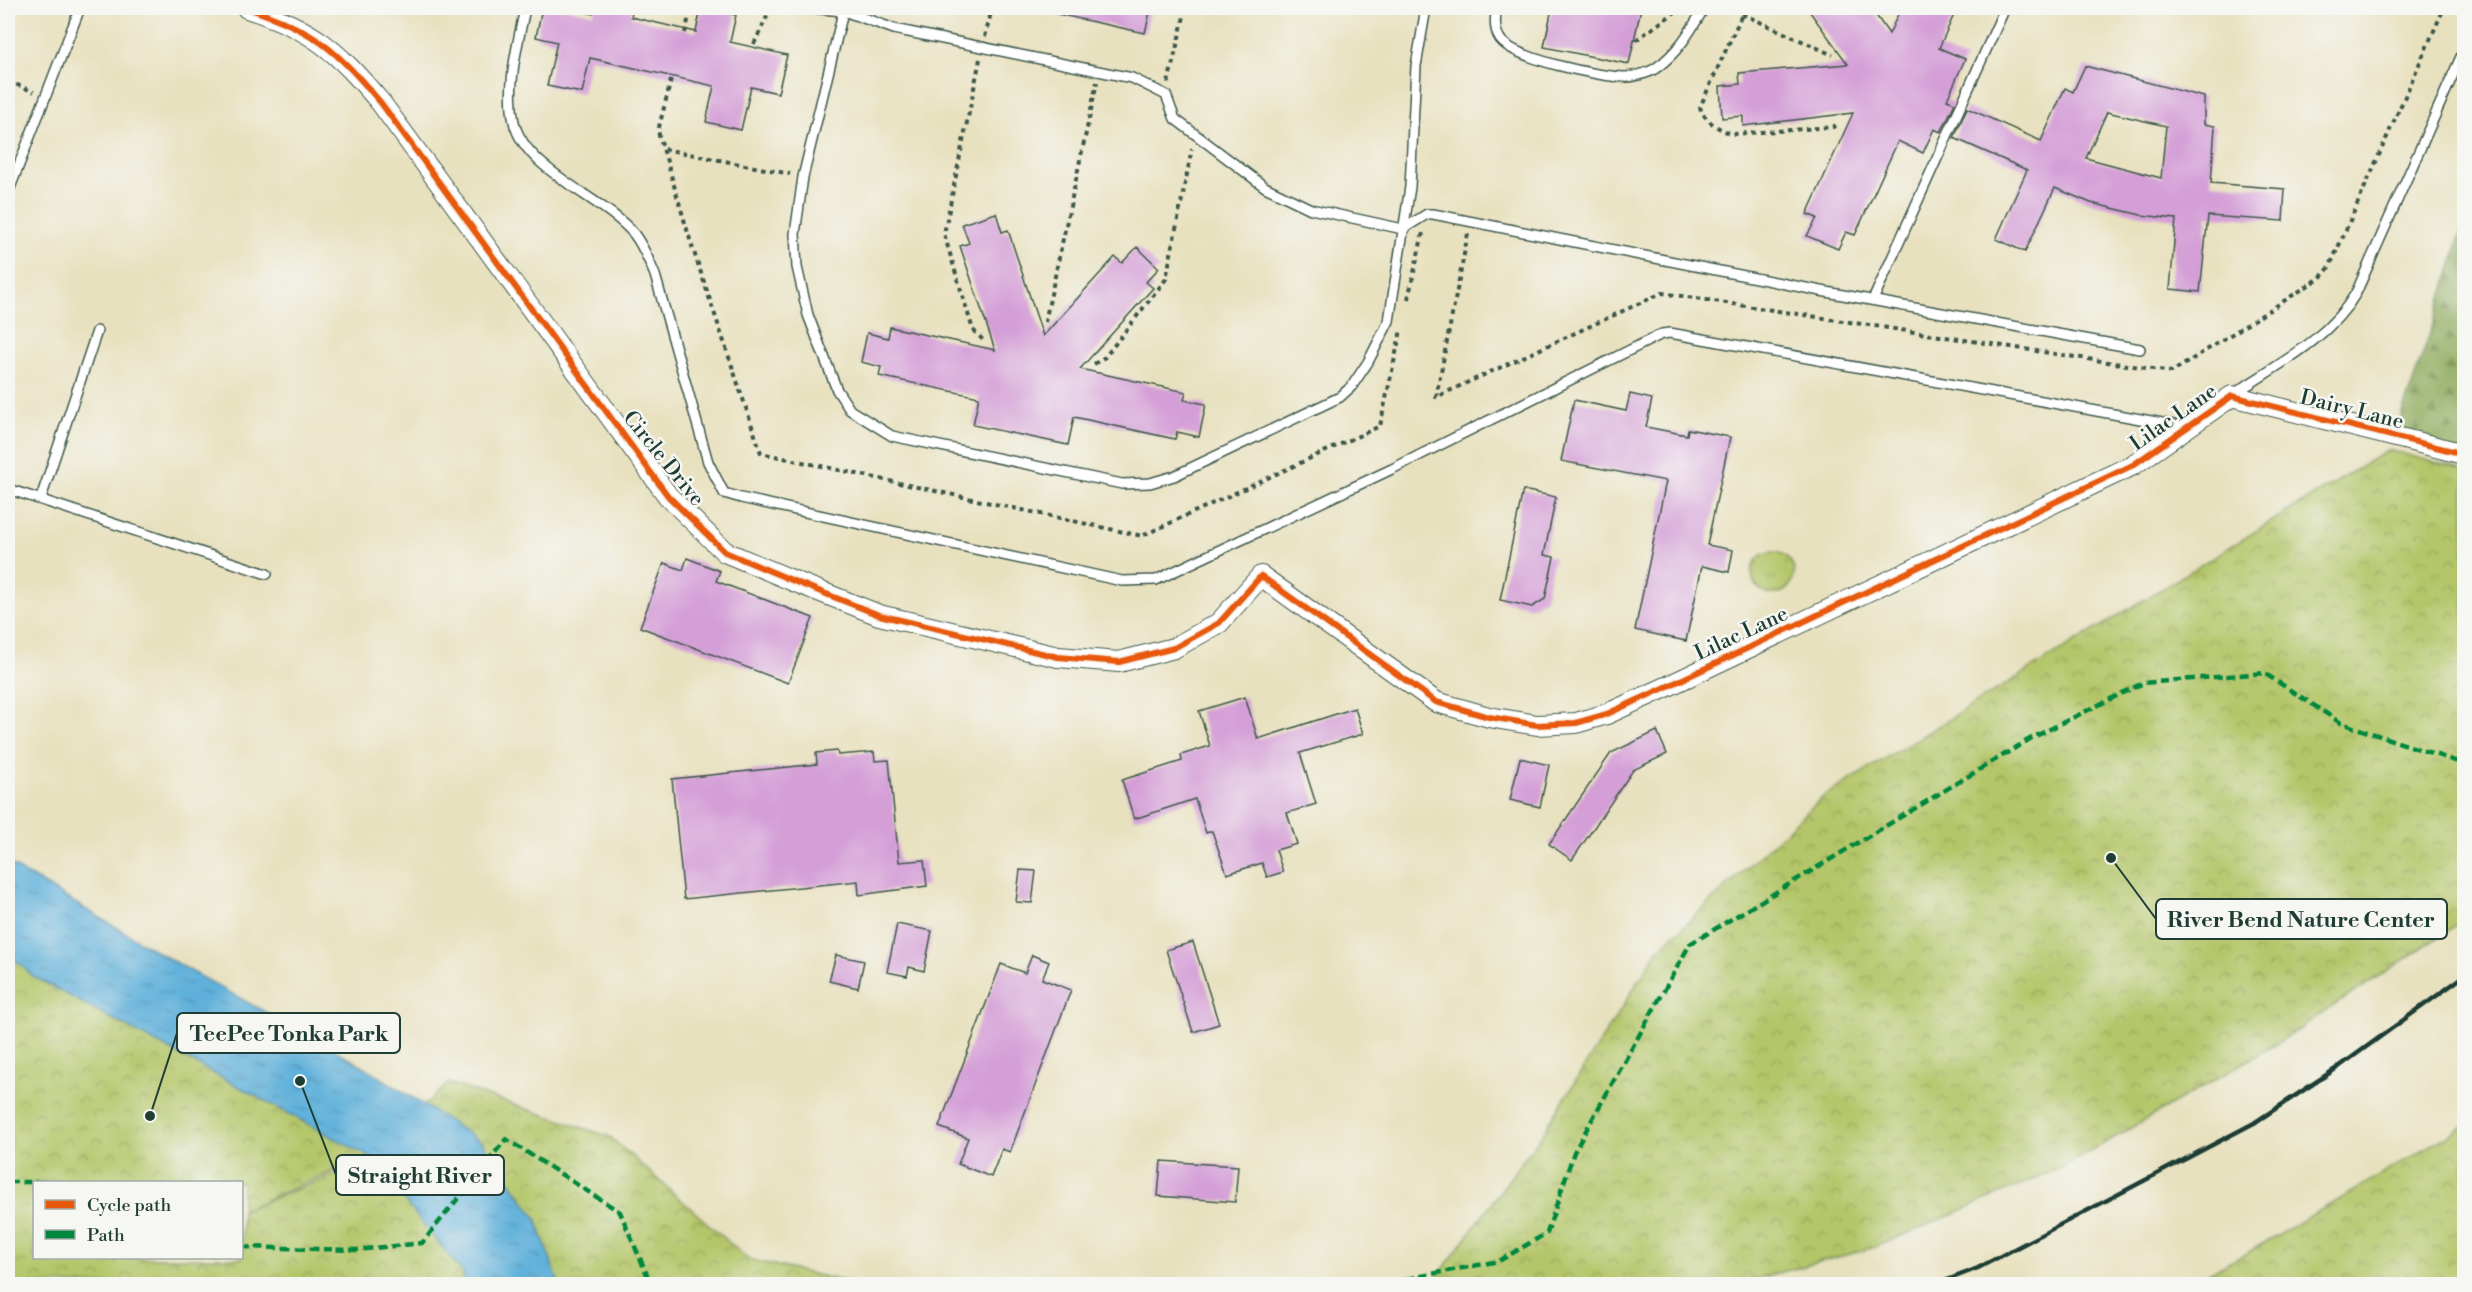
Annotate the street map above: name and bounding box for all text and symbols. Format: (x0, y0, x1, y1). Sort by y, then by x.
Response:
street label: Lilac Lane (2125, 378, 2222, 457)
street label: Dairy Lane (2297, 385, 2406, 435)
street label: Circle Drive (617, 406, 710, 512)
street label: Lilac Lane (1690, 601, 1792, 667)
callout: River Bend Nature Center (2156, 899, 2447, 939)
text: River Bend Nature Center (2167, 907, 2435, 934)
callout: TeePee Tonka Park (177, 1013, 400, 1053)
text: TeePee Tonka Park (190, 1021, 389, 1048)
callout: Straight River (336, 1155, 504, 1195)
text: Straight River (348, 1163, 492, 1190)
legend (33, 1181, 243, 1259)
text: Cycle path (87, 1194, 171, 1217)
text: Path (87, 1224, 125, 1247)

